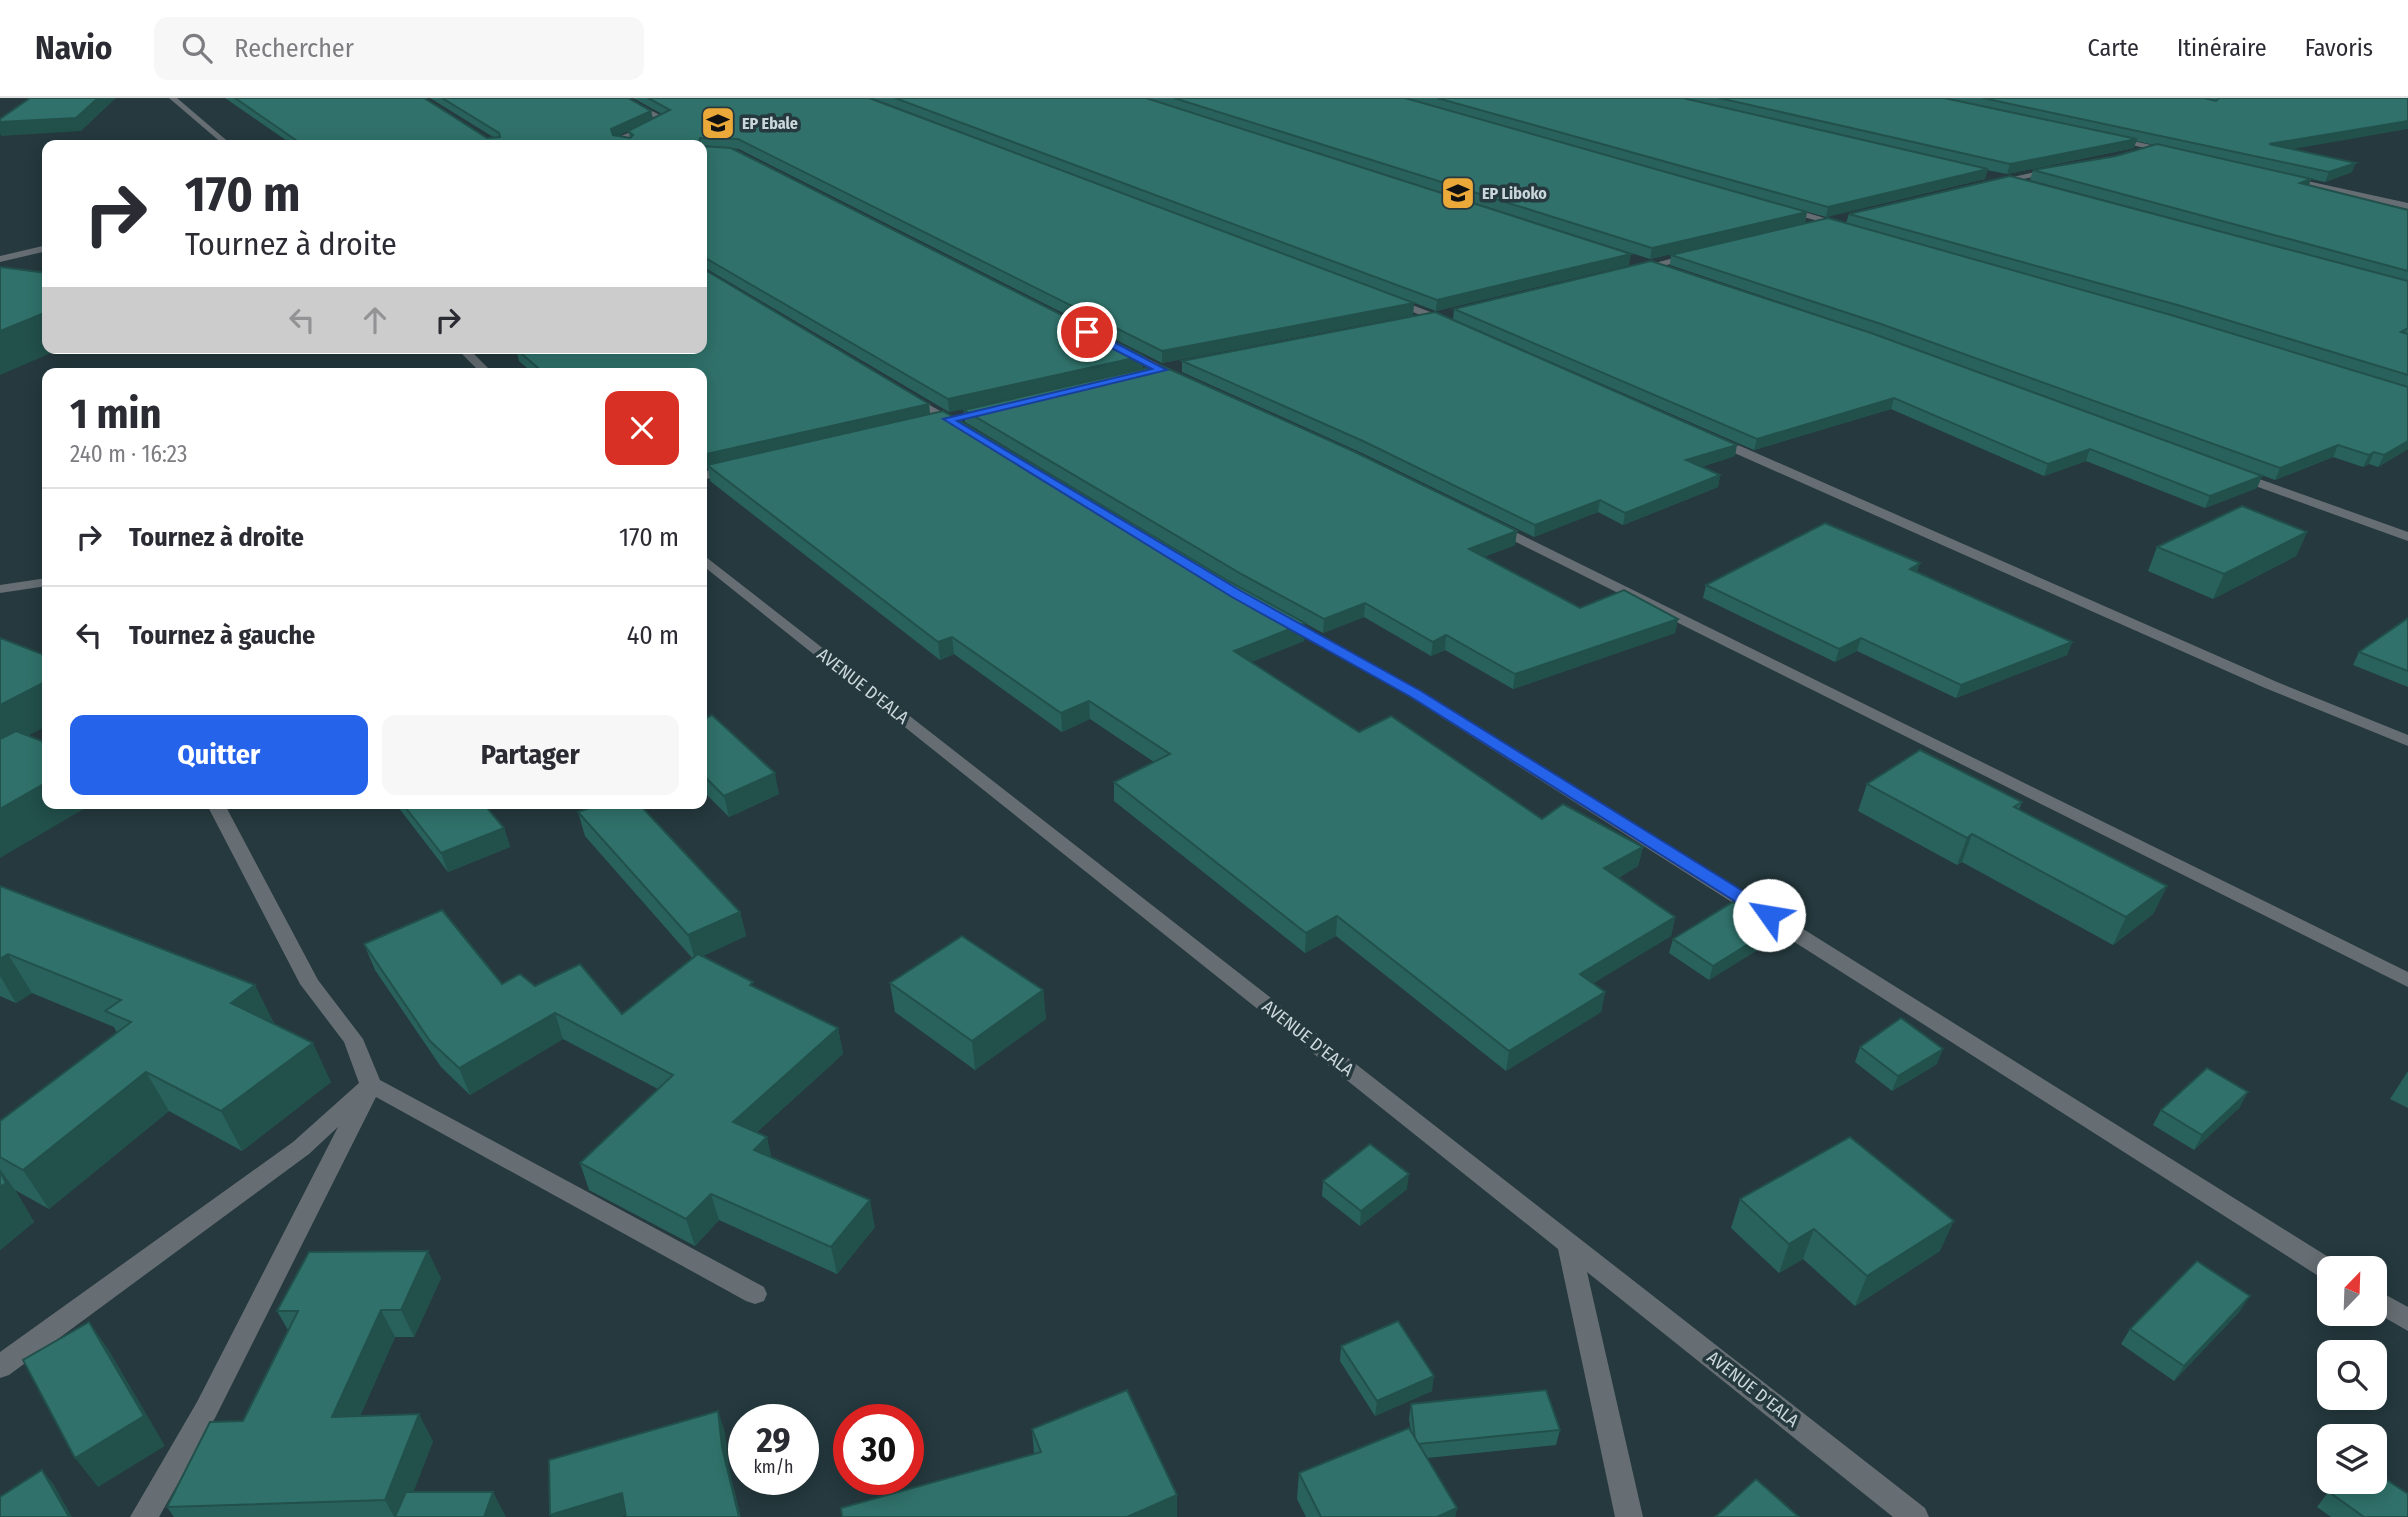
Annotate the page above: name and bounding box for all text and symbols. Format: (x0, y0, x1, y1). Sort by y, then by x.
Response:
search box (154, 17, 644, 80)
text: Navio (35, 28, 112, 68)
icon: search (178, 29, 216, 67)
text: Rechercher (234, 33, 354, 64)
text: Carte (2088, 34, 2139, 62)
text: Itinéraire (2177, 34, 2267, 62)
text: Favoris (2305, 34, 2373, 62)
school or university icon: EP Ebale (699, 104, 737, 142)
place label: EP Ebale (742, 114, 798, 133)
text: 170 m (185, 165, 301, 224)
icon: right (70, 168, 161, 259)
school or university icon: EP Liboko (1439, 174, 1477, 212)
place label: EP Liboko (1482, 184, 1547, 203)
text: Tournez à droite (185, 225, 397, 263)
icon: left (283, 301, 321, 339)
icon: ahead (356, 301, 394, 339)
icon: right (429, 301, 467, 339)
pin (1057, 302, 1117, 362)
icon: arrive (1068, 313, 1106, 351)
text: 1 min (70, 389, 161, 439)
button: close (605, 391, 679, 465)
text: 240 m · 16:23 (70, 440, 187, 468)
icon: right (70, 518, 108, 556)
text: Tournez à droite (129, 522, 304, 553)
text: 170 m (619, 522, 679, 553)
icon: left (70, 616, 108, 654)
text: Tournez à gauche (129, 620, 315, 651)
text: 40 m (627, 620, 679, 651)
street label: AVENUE D'EALA (813, 643, 914, 729)
button: Quitter (70, 715, 368, 795)
button: Partager (382, 715, 679, 795)
position arrow (1732, 878, 1806, 952)
street label: AVENUE D'EALA (1258, 995, 1359, 1081)
north arrow (2317, 1256, 2387, 1326)
map controls (2317, 1256, 2387, 1494)
button: search (2317, 1340, 2387, 1410)
street label: AVENUE D'EALA (1703, 1346, 1804, 1432)
speed limit sign: 30 (833, 1404, 924, 1495)
text: 29 (756, 1419, 791, 1461)
button: layers (2317, 1424, 2387, 1494)
text: km/h (753, 1456, 794, 1478)

